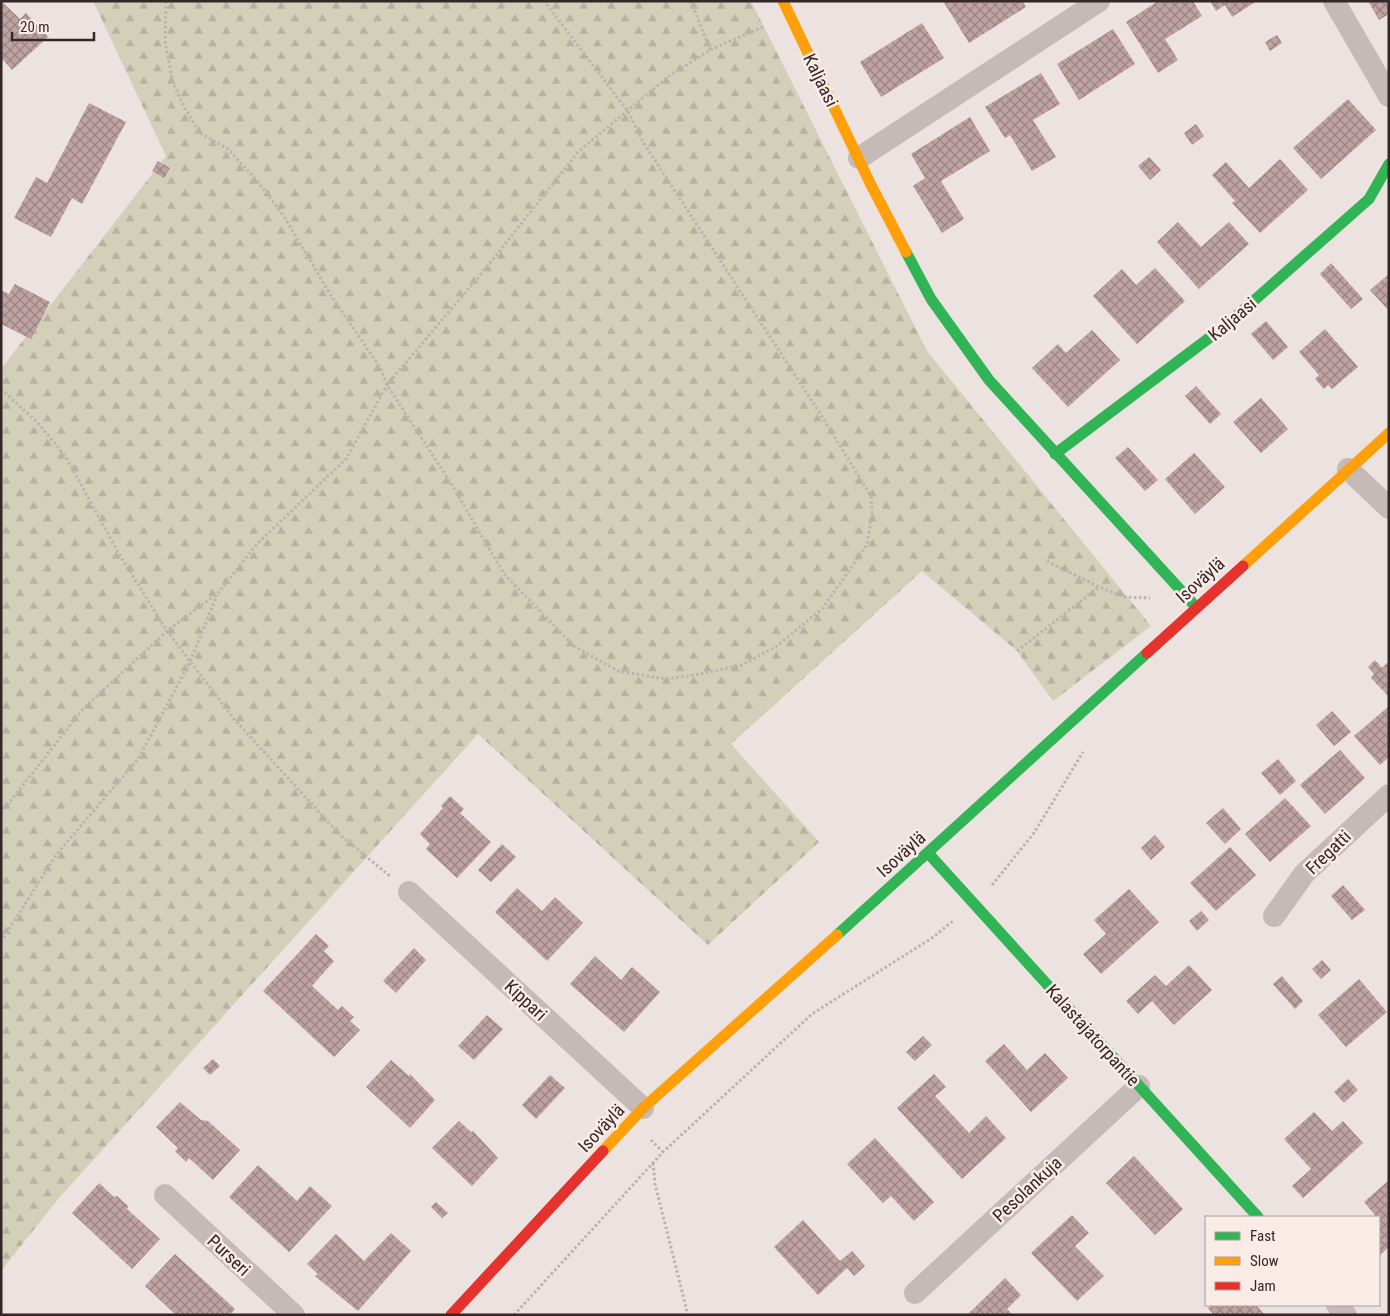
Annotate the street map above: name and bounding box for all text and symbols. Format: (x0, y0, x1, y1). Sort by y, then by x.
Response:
scale bar (12, 10, 95, 42)
text: 20 m (20, 18, 50, 36)
street label: Kaljaasi (799, 50, 843, 110)
street label: Kaljaasi (1204, 293, 1260, 345)
street label: Isoväylä (1171, 553, 1229, 607)
street label: Fregatti (1301, 826, 1355, 878)
street label: Isoväylä (872, 827, 930, 881)
street label: Kippari (501, 975, 551, 1025)
street label: Kalastajatorpantie (1042, 980, 1144, 1090)
street label: Isoväylä (574, 1100, 628, 1156)
street label: Pesolankuja (988, 1152, 1066, 1226)
legend (1205, 1216, 1380, 1306)
text: Fast (1250, 1227, 1275, 1245)
street label: Purseri (203, 1230, 255, 1280)
text: Slow (1250, 1252, 1279, 1270)
text: Jam (1250, 1277, 1276, 1295)

